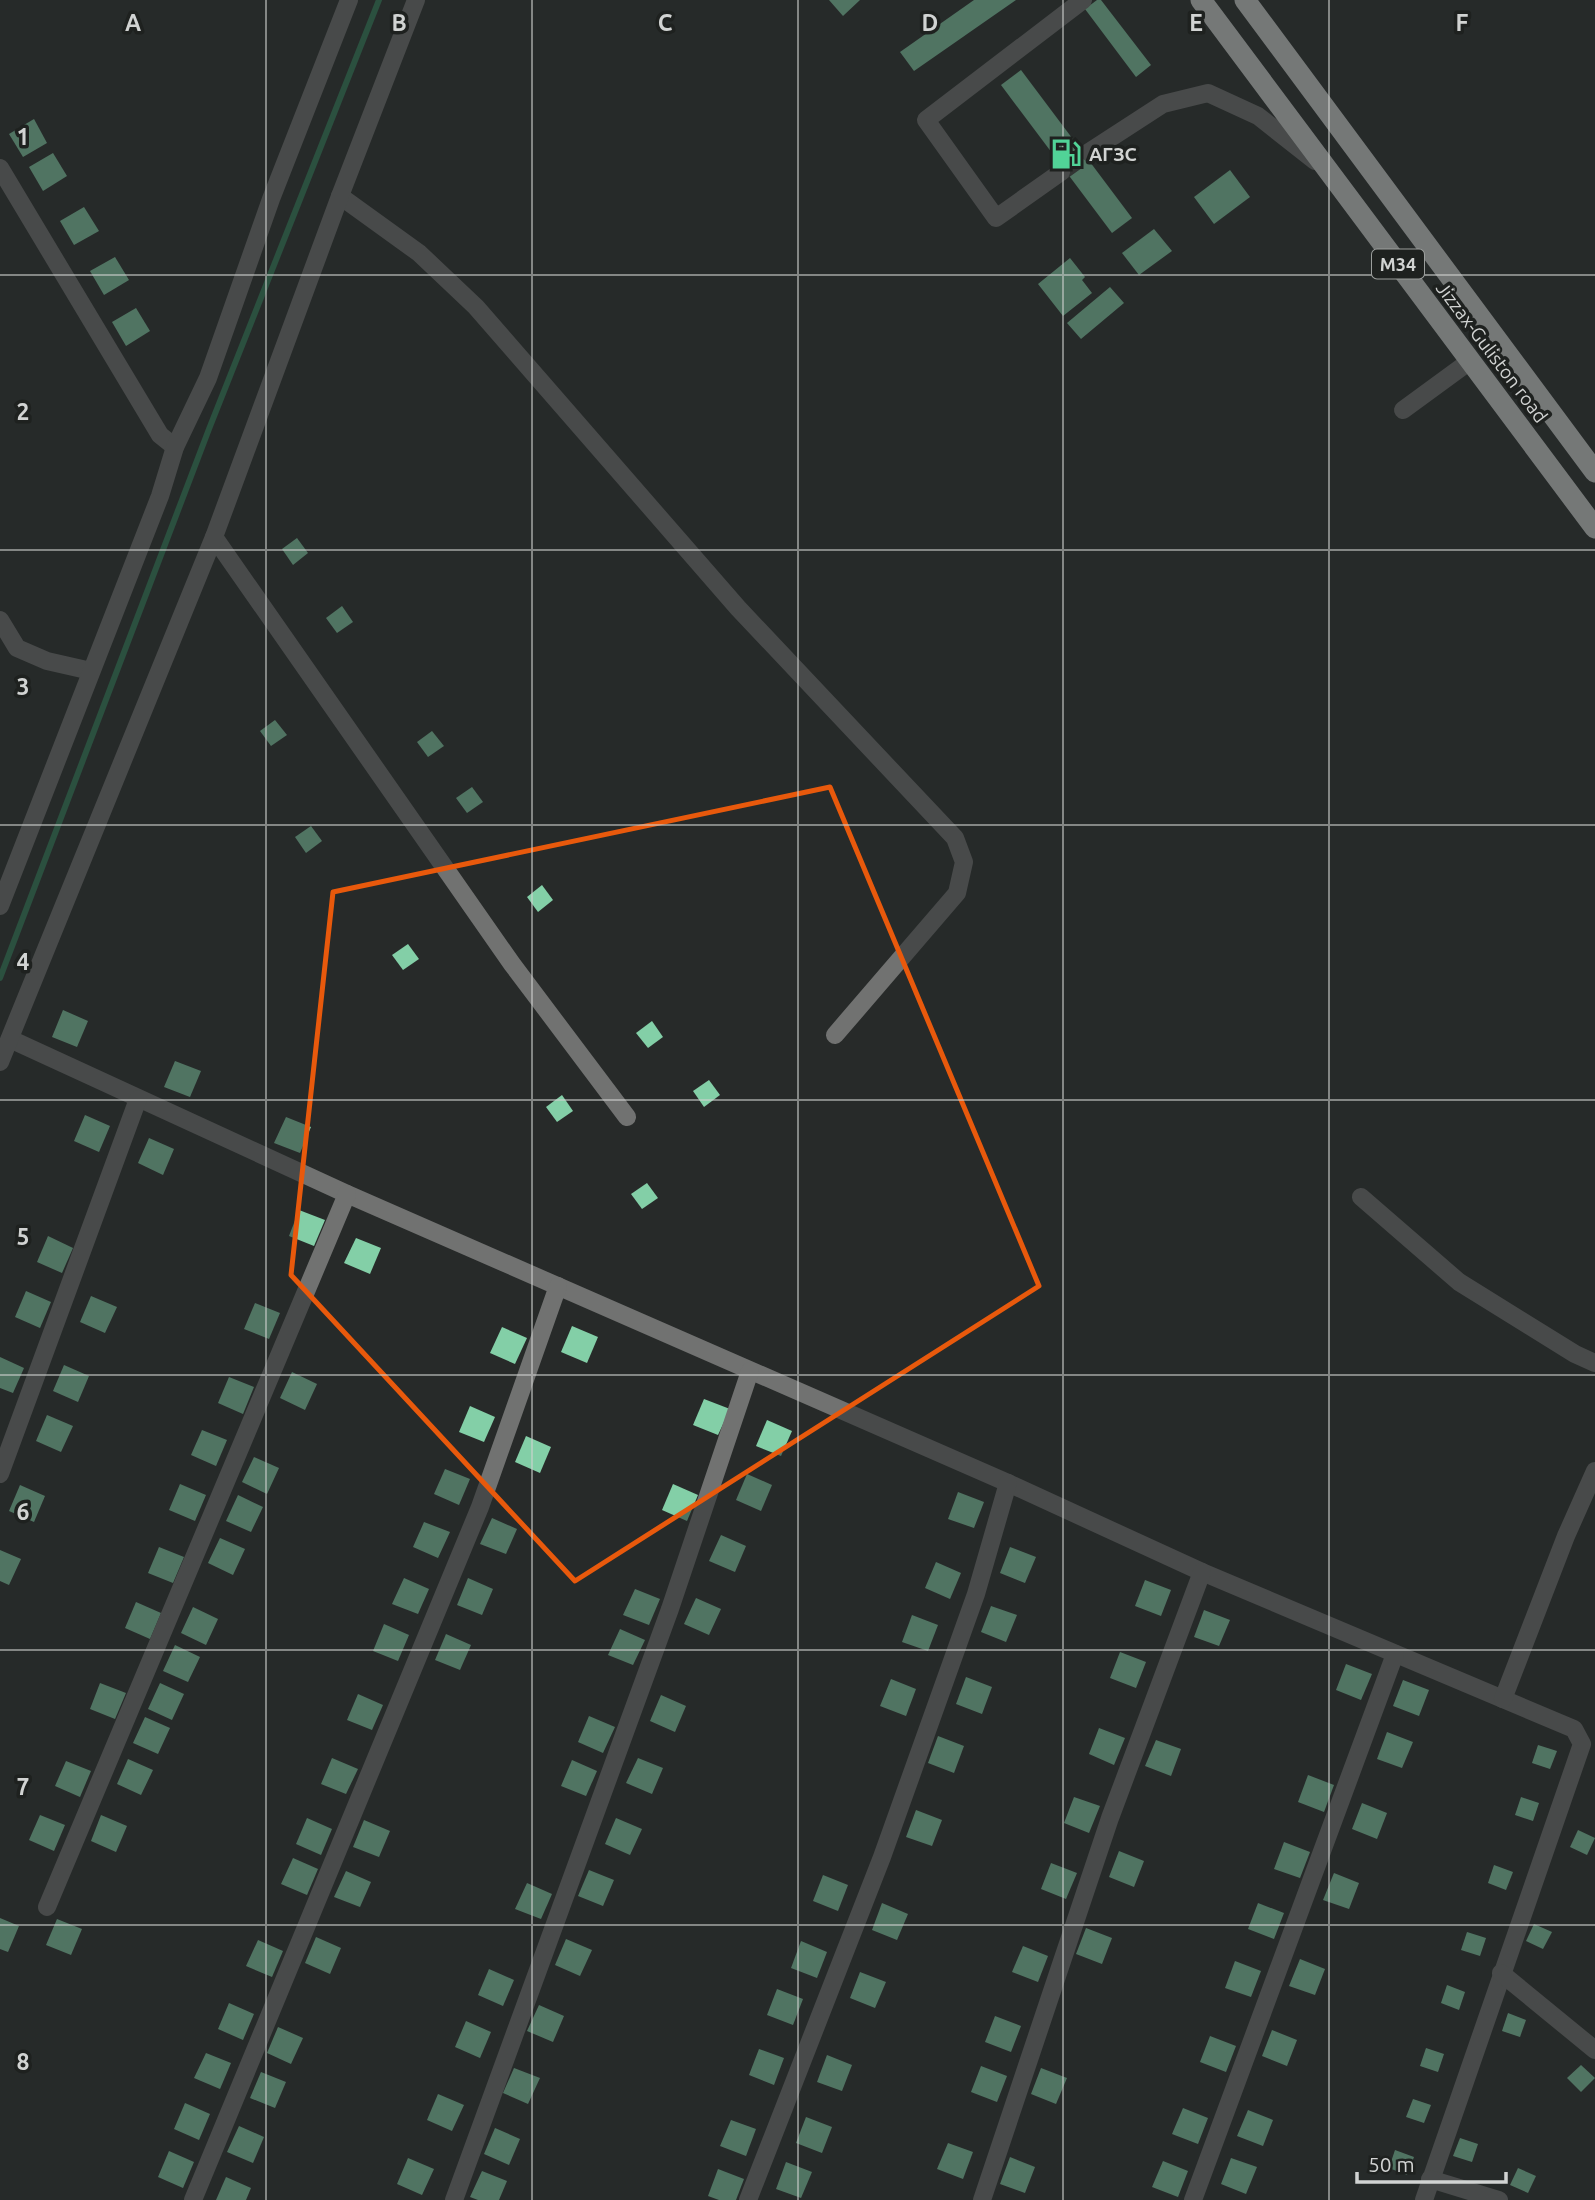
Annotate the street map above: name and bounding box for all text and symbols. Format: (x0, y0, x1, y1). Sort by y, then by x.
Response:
text: A (125, 10, 141, 35)
text: B (391, 10, 407, 35)
text: C (658, 10, 673, 35)
text: D (922, 10, 938, 35)
text: E (1189, 10, 1203, 35)
text: F (1456, 10, 1469, 35)
text: 1 (17, 124, 29, 149)
fuel station icon: АГЗС (1049, 137, 1083, 171)
place label: АГЗС (1089, 143, 1137, 165)
road number: M34 (1372, 250, 1424, 278)
street label: Jizzax-Guliston road (1432, 277, 1552, 427)
text: 2 (17, 399, 29, 424)
text: 3 (17, 674, 29, 699)
text: 4 (17, 949, 30, 974)
text: 5 (17, 1224, 29, 1249)
text: 6 (17, 1499, 30, 1524)
text: 7 (17, 1774, 29, 1799)
text: 8 (17, 2049, 29, 2074)
scale bar (1357, 2140, 1506, 2184)
text: 50 m (1368, 2152, 1415, 2176)

